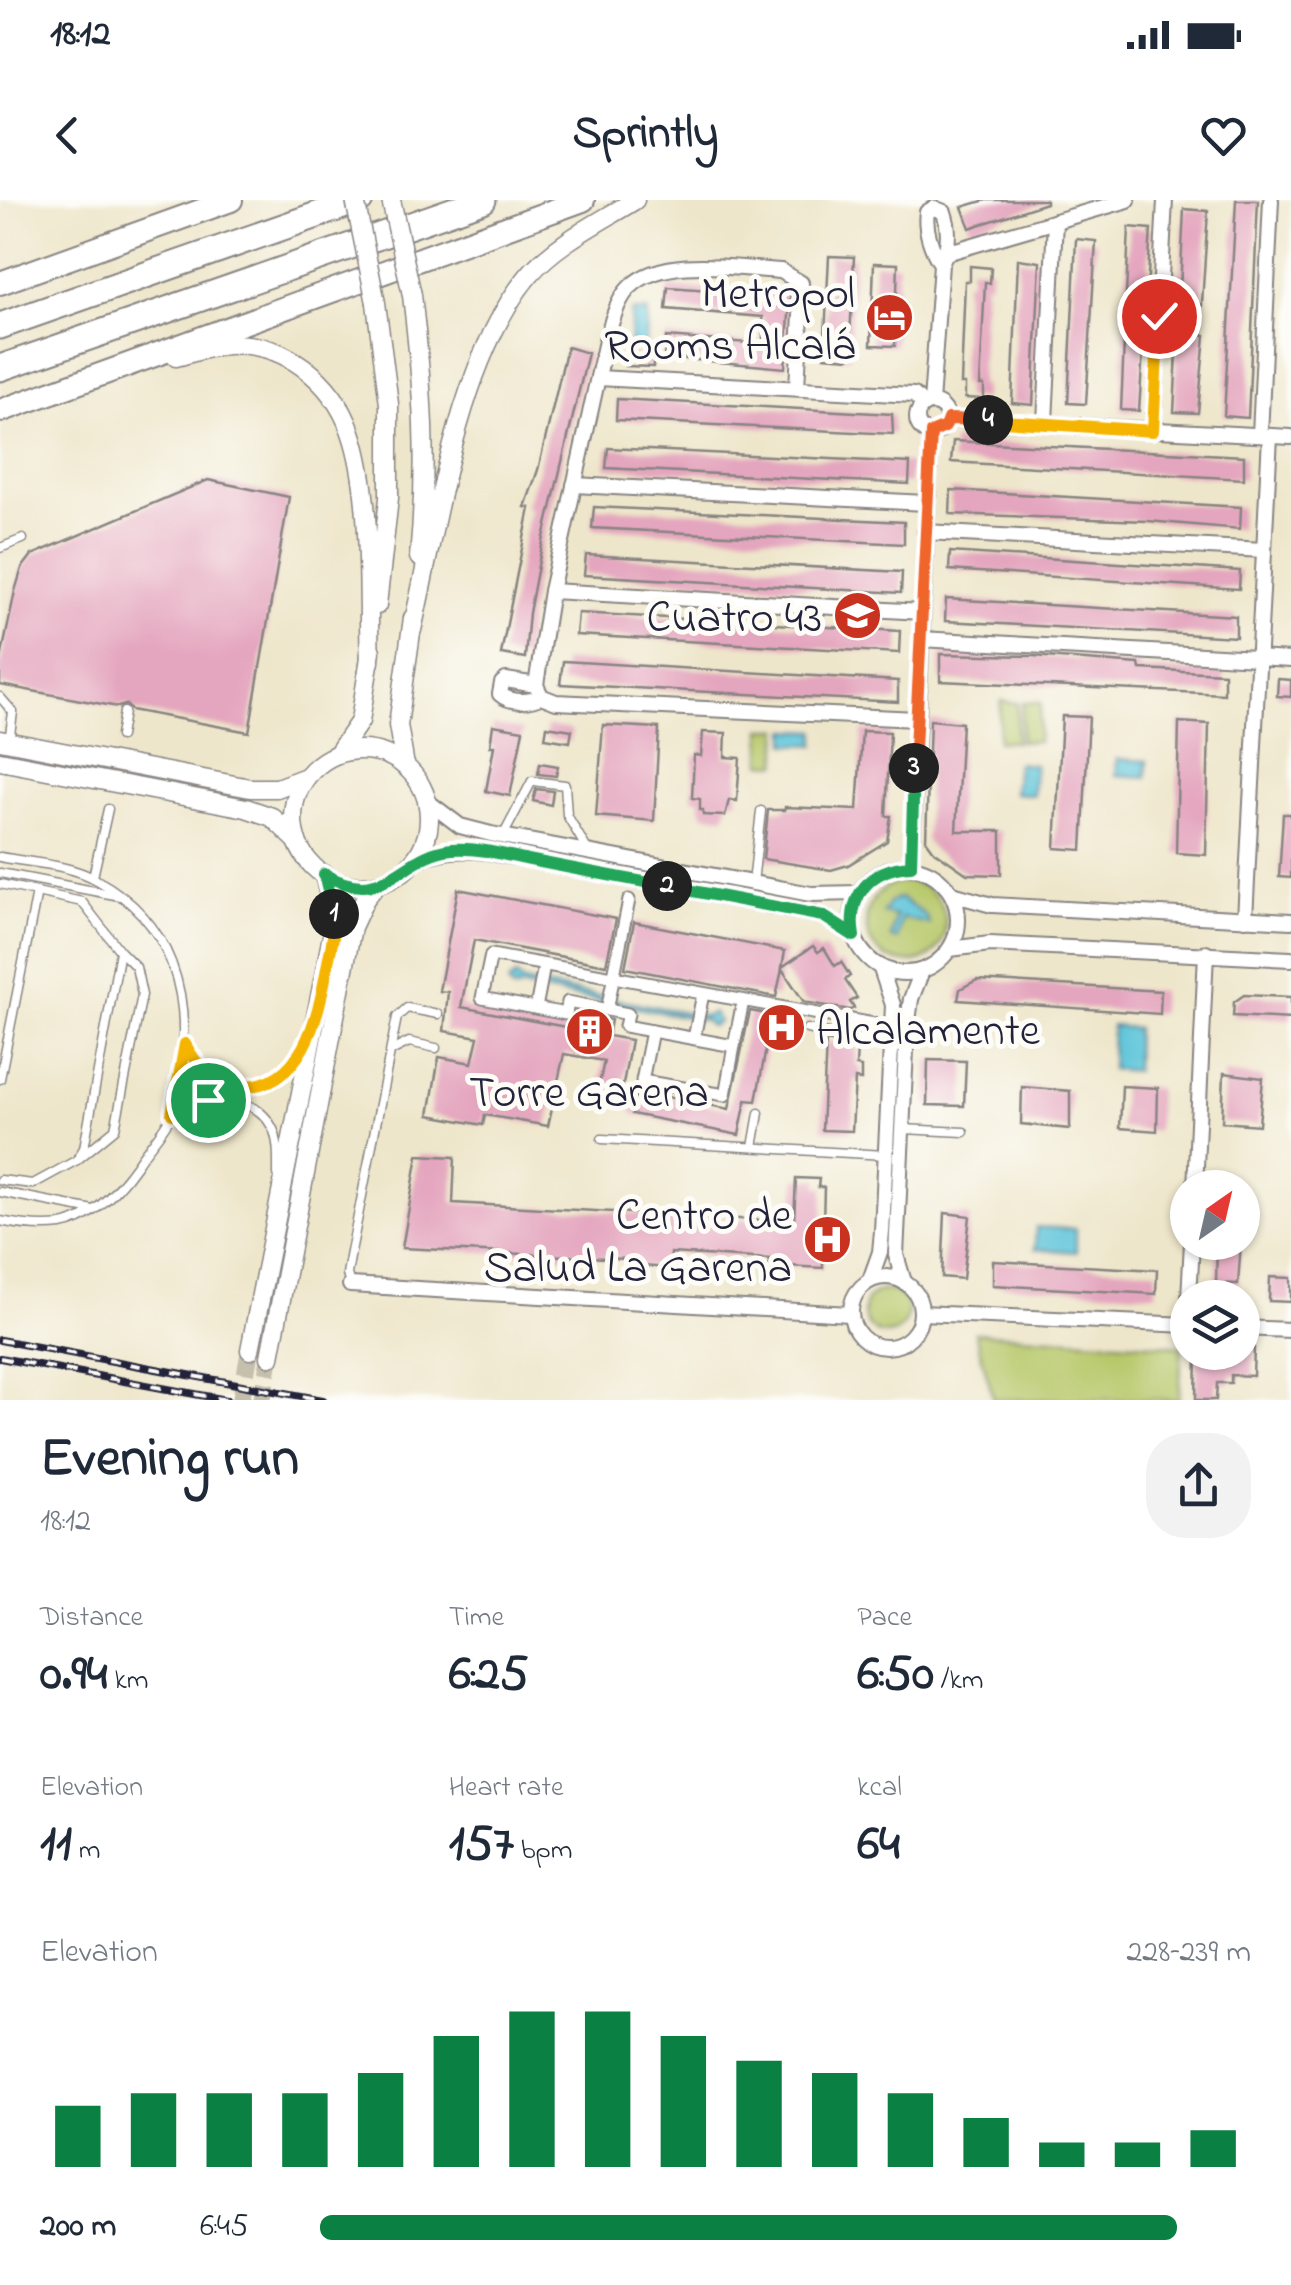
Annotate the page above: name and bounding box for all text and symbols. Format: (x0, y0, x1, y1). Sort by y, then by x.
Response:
text: 18:12 (50, 7, 111, 63)
text: Sprintly (573, 102, 718, 168)
icon: back (40, 108, 95, 163)
icon: heart (1196, 108, 1251, 163)
place label: Metropol Rooms Alcalá (604, 263, 855, 381)
pin (1117, 274, 1202, 359)
icon: check (1132, 289, 1187, 344)
hotel icon: Metropol Rooms Alcalá (864, 291, 916, 343)
pin: 4 (963, 395, 1013, 445)
text: 4 (982, 399, 994, 440)
place label: Cuatro 43 (647, 587, 822, 653)
school or university icon: Cuatro 43 (831, 589, 883, 641)
pin: 3 (889, 743, 939, 793)
text: 3 (908, 747, 920, 788)
pin: 2 (642, 861, 692, 911)
text: 2 (660, 865, 674, 906)
pin: 1 (309, 889, 359, 939)
text: 1 (330, 893, 338, 934)
place label: Alcalamente (816, 1000, 1041, 1066)
hospital icon: Alcalamente (755, 1002, 807, 1054)
building icon: Torre Garena (563, 1006, 615, 1058)
pin (166, 1058, 251, 1143)
place label: Torre Garena (469, 1062, 709, 1128)
icon: arrive (181, 1073, 236, 1128)
north arrow (1170, 1170, 1260, 1260)
map controls (1170, 1170, 1260, 1370)
place label: Centro de Salud La Garena (484, 1185, 793, 1303)
hospital icon: Centro de Salud La Garena (801, 1213, 853, 1265)
button: layers (1170, 1280, 1260, 1370)
text: Evening run (40, 1421, 299, 1501)
button: share (1146, 1433, 1251, 1538)
text: 18:12 (40, 1499, 91, 1546)
text: Distance (40, 1598, 143, 1639)
text: Time (449, 1598, 504, 1639)
text: Pace (857, 1598, 912, 1639)
text: 0.94 (40, 1639, 107, 1712)
text: 6:25 (449, 1639, 528, 1712)
text: 6:50 (857, 1639, 934, 1712)
text: km (107, 1661, 148, 1702)
text: /km (934, 1661, 983, 1702)
text: Elevation (40, 1768, 143, 1809)
text: Heart rate (449, 1768, 563, 1809)
text: kcal (857, 1768, 902, 1809)
text: 11 (40, 1809, 72, 1882)
text: 157 (449, 1809, 514, 1882)
text: 64 (857, 1809, 900, 1882)
text: m (72, 1831, 101, 1872)
text: bpm (514, 1831, 573, 1872)
text: Elevation (40, 1930, 158, 1977)
text: 228–239 m (1126, 1930, 1251, 1977)
text: 200 m (40, 2204, 116, 2251)
text: 6:45 (200, 2204, 248, 2251)

